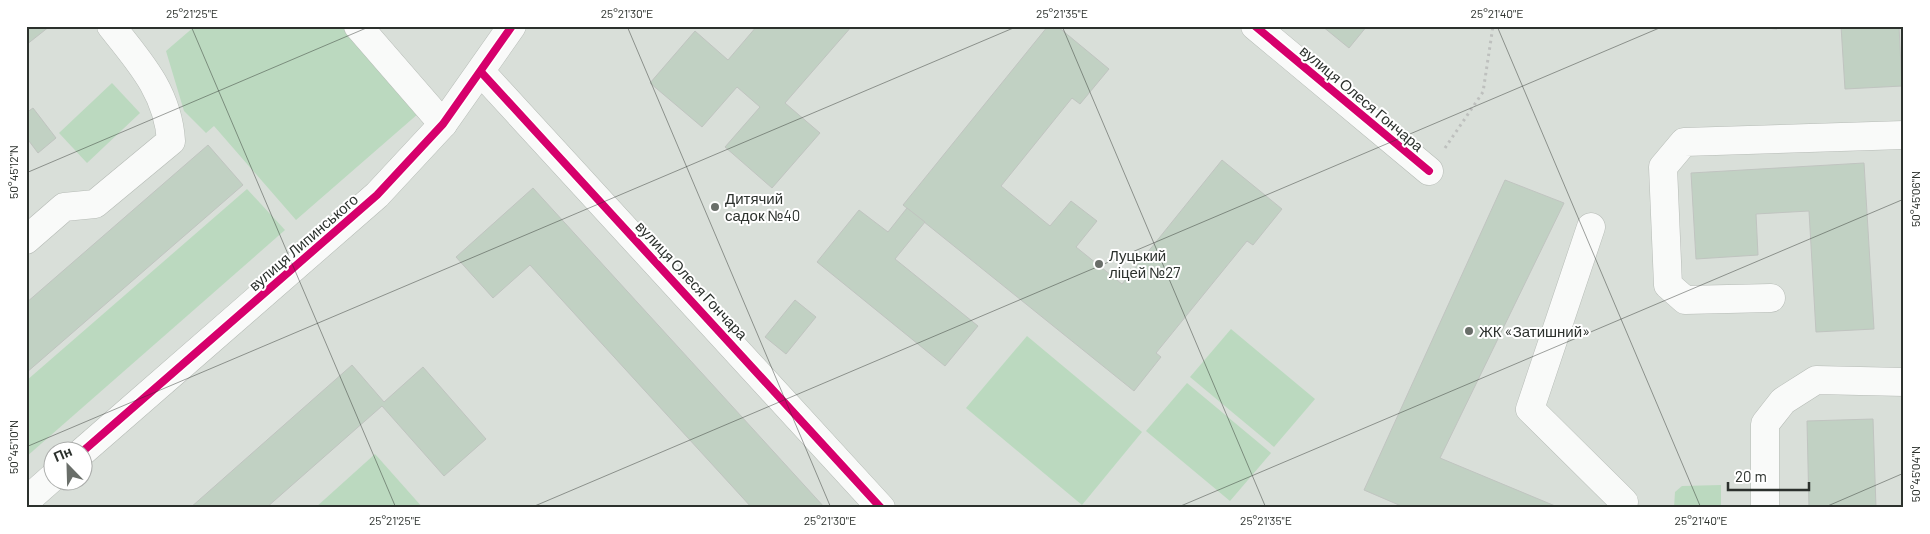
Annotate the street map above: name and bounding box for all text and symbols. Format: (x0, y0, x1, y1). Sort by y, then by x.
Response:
text: 25°21'25"E (166, 6, 218, 20)
text: 25°21'30"E (601, 6, 653, 20)
text: 25°21'35"E (1036, 6, 1088, 20)
text: 25°21'40"E (1471, 6, 1523, 20)
street label: вулиця Олеся Гончара (1297, 41, 1428, 155)
text: 50°45'12"N (6, 145, 20, 199)
text: 50°45'06"N (1908, 171, 1922, 227)
place label: Дитячий садок №40 (725, 189, 800, 224)
street label: вулиця Липинського (245, 190, 361, 294)
marker: Дитячий садок №40 (709, 201, 721, 213)
street label: вулиця Олеся Гончара (632, 217, 752, 343)
place label: Луцький ліцей №27 (1109, 246, 1180, 281)
marker: Луцький ліцей №27 (1093, 258, 1105, 270)
place label: ЖК «Затишний» (1479, 322, 1590, 340)
marker: ЖК «Затишний» (1463, 325, 1475, 337)
text: 50°45'10"N (6, 420, 20, 474)
north arrow (42, 442, 92, 492)
text: Пн (51, 442, 75, 465)
text: 50°45'04"N (1908, 446, 1922, 502)
scale bar (1728, 459, 1809, 491)
text: 20 m (1735, 467, 1767, 485)
text: 25°21'25"E (369, 513, 421, 527)
text: 25°21'30"E (804, 513, 856, 527)
text: 25°21'35"E (1240, 513, 1292, 527)
text: 25°21'40"E (1675, 513, 1727, 527)

